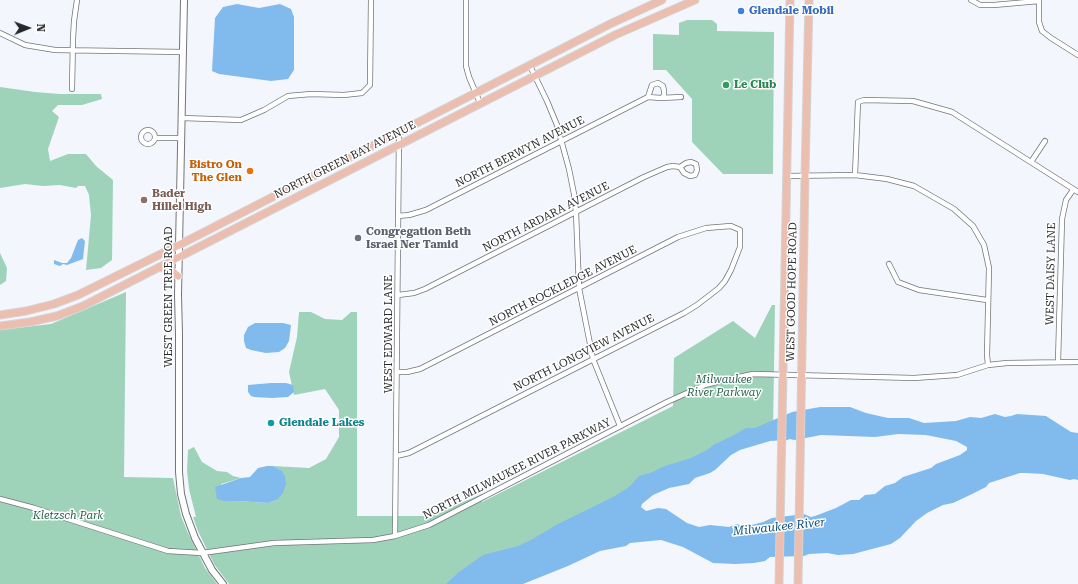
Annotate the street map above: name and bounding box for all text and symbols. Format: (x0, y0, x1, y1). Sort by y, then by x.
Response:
place label: Glendale Mobil (749, 4, 834, 18)
marker: Glendale Mobil (736, 6, 746, 16)
north arrow (8, 8, 48, 48)
text: N (34, 23, 47, 32)
place label: Le Club (734, 78, 776, 92)
marker: Le Club (721, 80, 731, 90)
street label: NORTH BERWYN AVENUE (453, 114, 587, 190)
street label: NORTH GREEN BAY AVENUE (272, 118, 418, 202)
place label: Bistro On The Glen (189, 158, 242, 184)
marker: Bistro On The Glen (245, 166, 255, 176)
street label: NORTH ARDARA AVENUE (481, 179, 611, 255)
place label: Bader Hillel High (152, 187, 212, 213)
marker: Bader Hillel High (139, 195, 149, 205)
street label: WEST GOOD HOPE ROAD (784, 222, 800, 362)
street label: WEST DAISY LANE (1044, 223, 1058, 325)
place label: Congregation Beth Israel Ner Tamid (366, 225, 471, 251)
street label: WEST GREEN TREE ROAD (162, 226, 176, 368)
marker: Congregation Beth Israel Ner Tamid (353, 233, 363, 243)
street label: NORTH ROCKLEDGE AVENUE (487, 243, 639, 329)
street label: WEST EDWARD LANE (382, 275, 396, 393)
street label: NORTH LONGVIEW AVENUE (511, 312, 657, 394)
park label: Milwaukee River Parkway (687, 373, 761, 399)
place label: Glendale Lakes (279, 416, 365, 430)
street label: NORTH MILWAUKEE RIVER PARKWAY (421, 416, 613, 522)
marker: Glendale Lakes (266, 418, 276, 428)
park label: Kletzsch Park (33, 509, 103, 523)
water label: Milwaukee River (732, 515, 826, 539)

